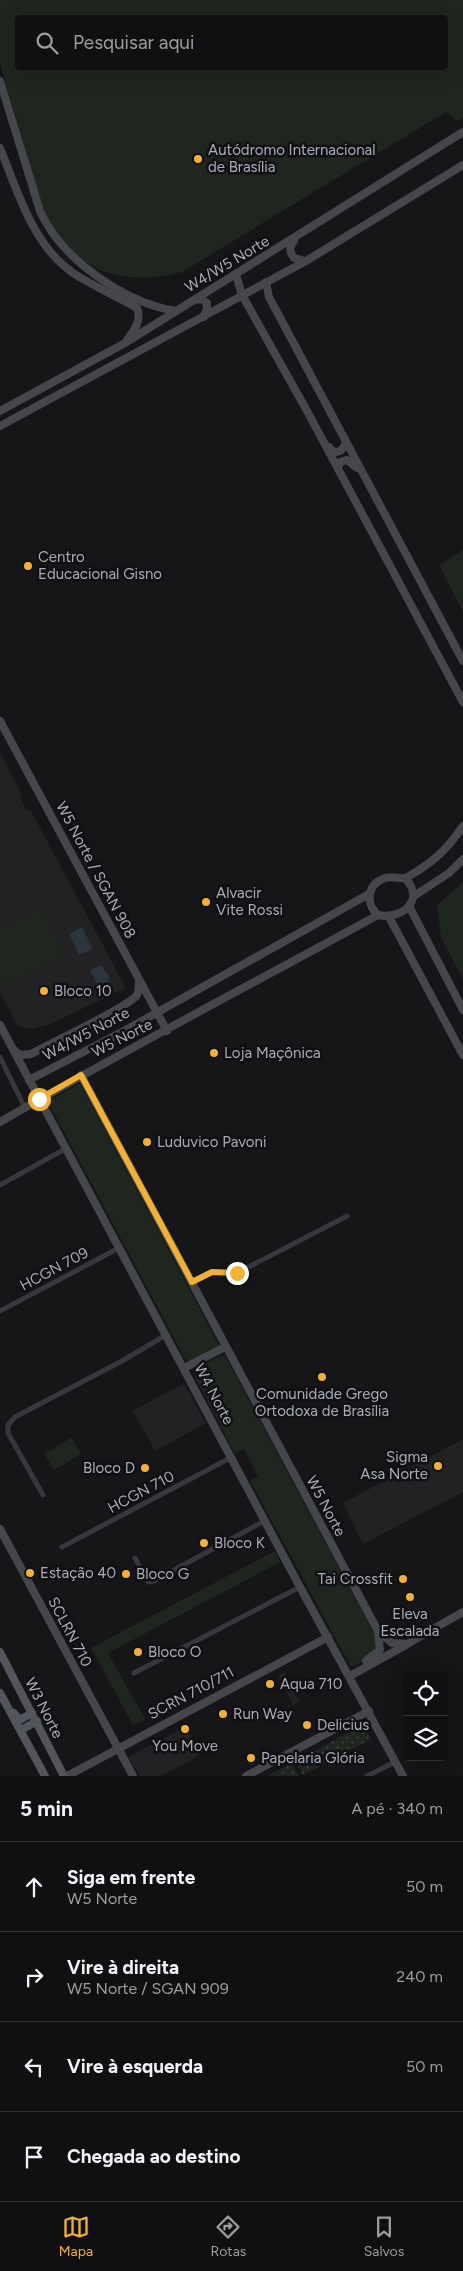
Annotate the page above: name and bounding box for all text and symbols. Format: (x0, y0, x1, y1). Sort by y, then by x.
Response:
search box (15, 15, 448, 70)
icon: search (33, 29, 61, 57)
text: Pesquisar aqui (73, 31, 194, 54)
place label: Autódromo Internacional de Brasília (208, 141, 376, 176)
marker: Autódromo Internacional de Brasília (192, 153, 204, 165)
street label: W4/W5 Norte (181, 232, 273, 296)
place label: Centro Educacional Gisno (38, 548, 162, 583)
marker: Centro Educacional Gisno (22, 560, 34, 572)
street label: W5 Norte / SGAN 908 (52, 798, 140, 942)
place label: Alvacir Vite Rossi (216, 884, 283, 919)
marker: Alvacir Vite Rossi (200, 896, 212, 908)
place label: Bloco 10 (54, 982, 112, 1000)
marker: Bloco 10 (38, 985, 50, 997)
street label: W4/W5 Norte (40, 1004, 132, 1064)
street label: W5 Norte (89, 1015, 155, 1061)
place label: Loja Maçônica (224, 1044, 321, 1062)
marker: Loja Maçônica (208, 1047, 220, 1059)
route start (28, 1088, 51, 1111)
place label: Luduvico Pavoni (157, 1133, 266, 1151)
marker: Luduvico Pavoni (141, 1136, 153, 1148)
street label: HCGN 709 (17, 1243, 91, 1295)
route end (226, 1262, 249, 1285)
street label: W4 Norte (190, 1360, 238, 1428)
marker: Comunidade Grego Ortodoxa de Brasília (316, 1371, 328, 1383)
place label: Comunidade Grego Ortodoxa de Brasília (255, 1385, 389, 1420)
place label: Sigma Asa Norte (360, 1448, 428, 1483)
place label: Bloco D (83, 1459, 135, 1477)
marker: Sigma Asa Norte (432, 1460, 444, 1472)
marker: Bloco D (139, 1462, 151, 1474)
street label: HCGN 710 (105, 1467, 177, 1517)
street label: W5 Norte (303, 1473, 349, 1539)
place label: Bloco K (214, 1534, 266, 1552)
marker: Bloco K (198, 1537, 210, 1549)
place label: Estação 40 (40, 1564, 116, 1582)
place label: Bloco G (136, 1565, 189, 1583)
marker: Estação 40 (24, 1567, 36, 1579)
marker: Bloco G (120, 1568, 132, 1580)
place label: Tai Crossfit (318, 1570, 393, 1588)
marker: Tai Crossfit (397, 1573, 409, 1585)
marker: Eleva Escalada (404, 1591, 416, 1603)
street label: SCLRN 710 (44, 1594, 96, 1670)
place label: Eleva Escalada (380, 1605, 440, 1640)
place label: Bloco O (148, 1643, 201, 1661)
marker: Bloco O (132, 1646, 144, 1658)
street label: SCRN 710/711 (145, 1663, 237, 1723)
map controls (403, 1671, 448, 1761)
button: locate (403, 1671, 448, 1716)
street label: W3 Norte (21, 1675, 67, 1741)
place label: Aqua 710 (280, 1675, 342, 1693)
marker: Aqua 710 (264, 1678, 276, 1690)
place label: Run Way (233, 1705, 292, 1723)
marker: Run Way (217, 1708, 229, 1720)
place label: Delicius (317, 1716, 369, 1734)
button: layers (403, 1716, 448, 1761)
marker: Delicius (301, 1719, 313, 1731)
marker: You Move (179, 1723, 191, 1735)
place label: You Move (152, 1737, 218, 1755)
place label: Papelaria Glória (261, 1749, 365, 1767)
marker: Papelaria Glória (245, 1752, 257, 1764)
text: 5 min (20, 1796, 73, 1821)
text: A pé · 340 m (352, 1799, 443, 1818)
text: Siga em frente (67, 1866, 195, 1889)
icon: ahead (20, 1873, 48, 1901)
text: 50 m (406, 1877, 443, 1896)
text: W5 Norte (67, 1889, 137, 1908)
text: Vire à direita (67, 1956, 179, 1979)
icon: right (20, 1963, 48, 1991)
text: 240 m (396, 1967, 443, 1986)
text: W5 Norte / SGAN 909 (67, 1979, 229, 1998)
icon: left (20, 2053, 48, 2081)
text: Vire à esquerda (67, 2055, 203, 2078)
text: 50 m (406, 2057, 443, 2076)
icon: arrive (20, 2143, 48, 2171)
text: Chegada ao destino (67, 2145, 240, 2168)
tab: Mapa (59, 2213, 93, 2260)
tab: Rotas (210, 2213, 246, 2260)
tab: Salvos (364, 2213, 404, 2260)

